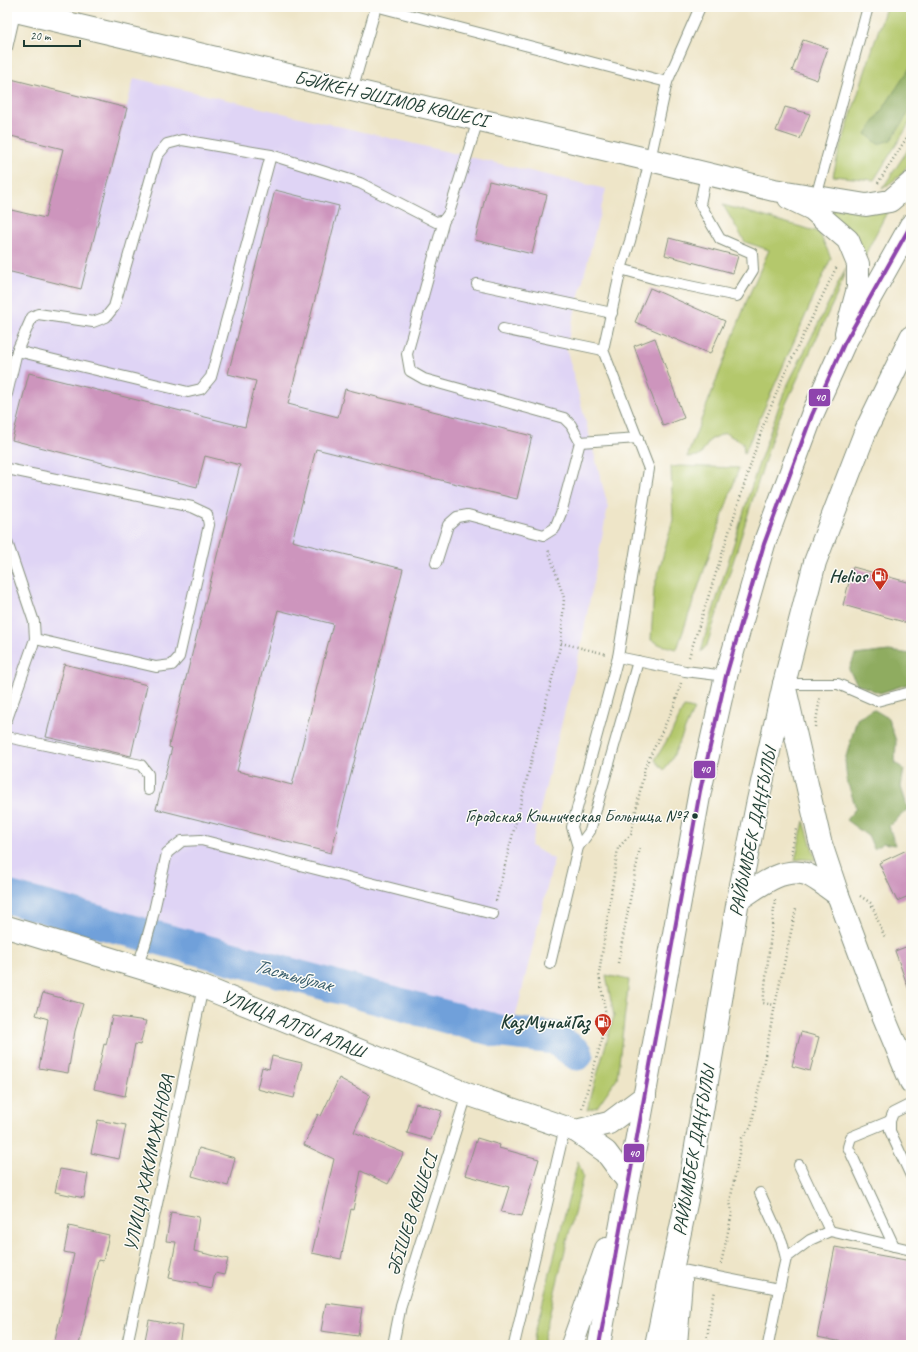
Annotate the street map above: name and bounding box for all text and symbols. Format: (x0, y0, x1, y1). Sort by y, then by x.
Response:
scale bar (24, 22, 80, 48)
text: 20 m (30, 28, 52, 44)
street label: БӘЙКЕН ӘШІМОВ КӨШЕСІ (292, 65, 494, 134)
line badge: 40 (808, 388, 831, 407)
text: 40 (815, 390, 826, 404)
place label: Helios (829, 564, 869, 588)
fuel station icon: Helios (870, 566, 890, 591)
street label: РАЙЫМБЕК ДАҢҒЫЛЫ (723, 742, 783, 918)
line badge: 40 (693, 760, 716, 779)
text: 40 (700, 762, 711, 776)
place label: Городская Клиническая Больница №7 (465, 805, 689, 827)
marker: Городская Клиническая Больница №7 (690, 811, 700, 821)
water label: Тастыбулак (251, 953, 338, 998)
street label: УЛИЦА АЛТЫ АЛАШ (218, 984, 371, 1065)
place label: КазМунайГаз (500, 1010, 592, 1035)
fuel station icon: КазМунайГаз (593, 1012, 613, 1037)
street label: РАЙЫМБЕК ДАҢҒЫЛЫ (667, 1061, 721, 1238)
street label: УЛИЦА ХАКИМЖАНОВА (119, 1072, 180, 1253)
line badge: 40 (623, 1143, 645, 1163)
street label: ӘБІШЕВ КӨШЕСІ (381, 1146, 444, 1278)
text: 40 (629, 1146, 640, 1160)

